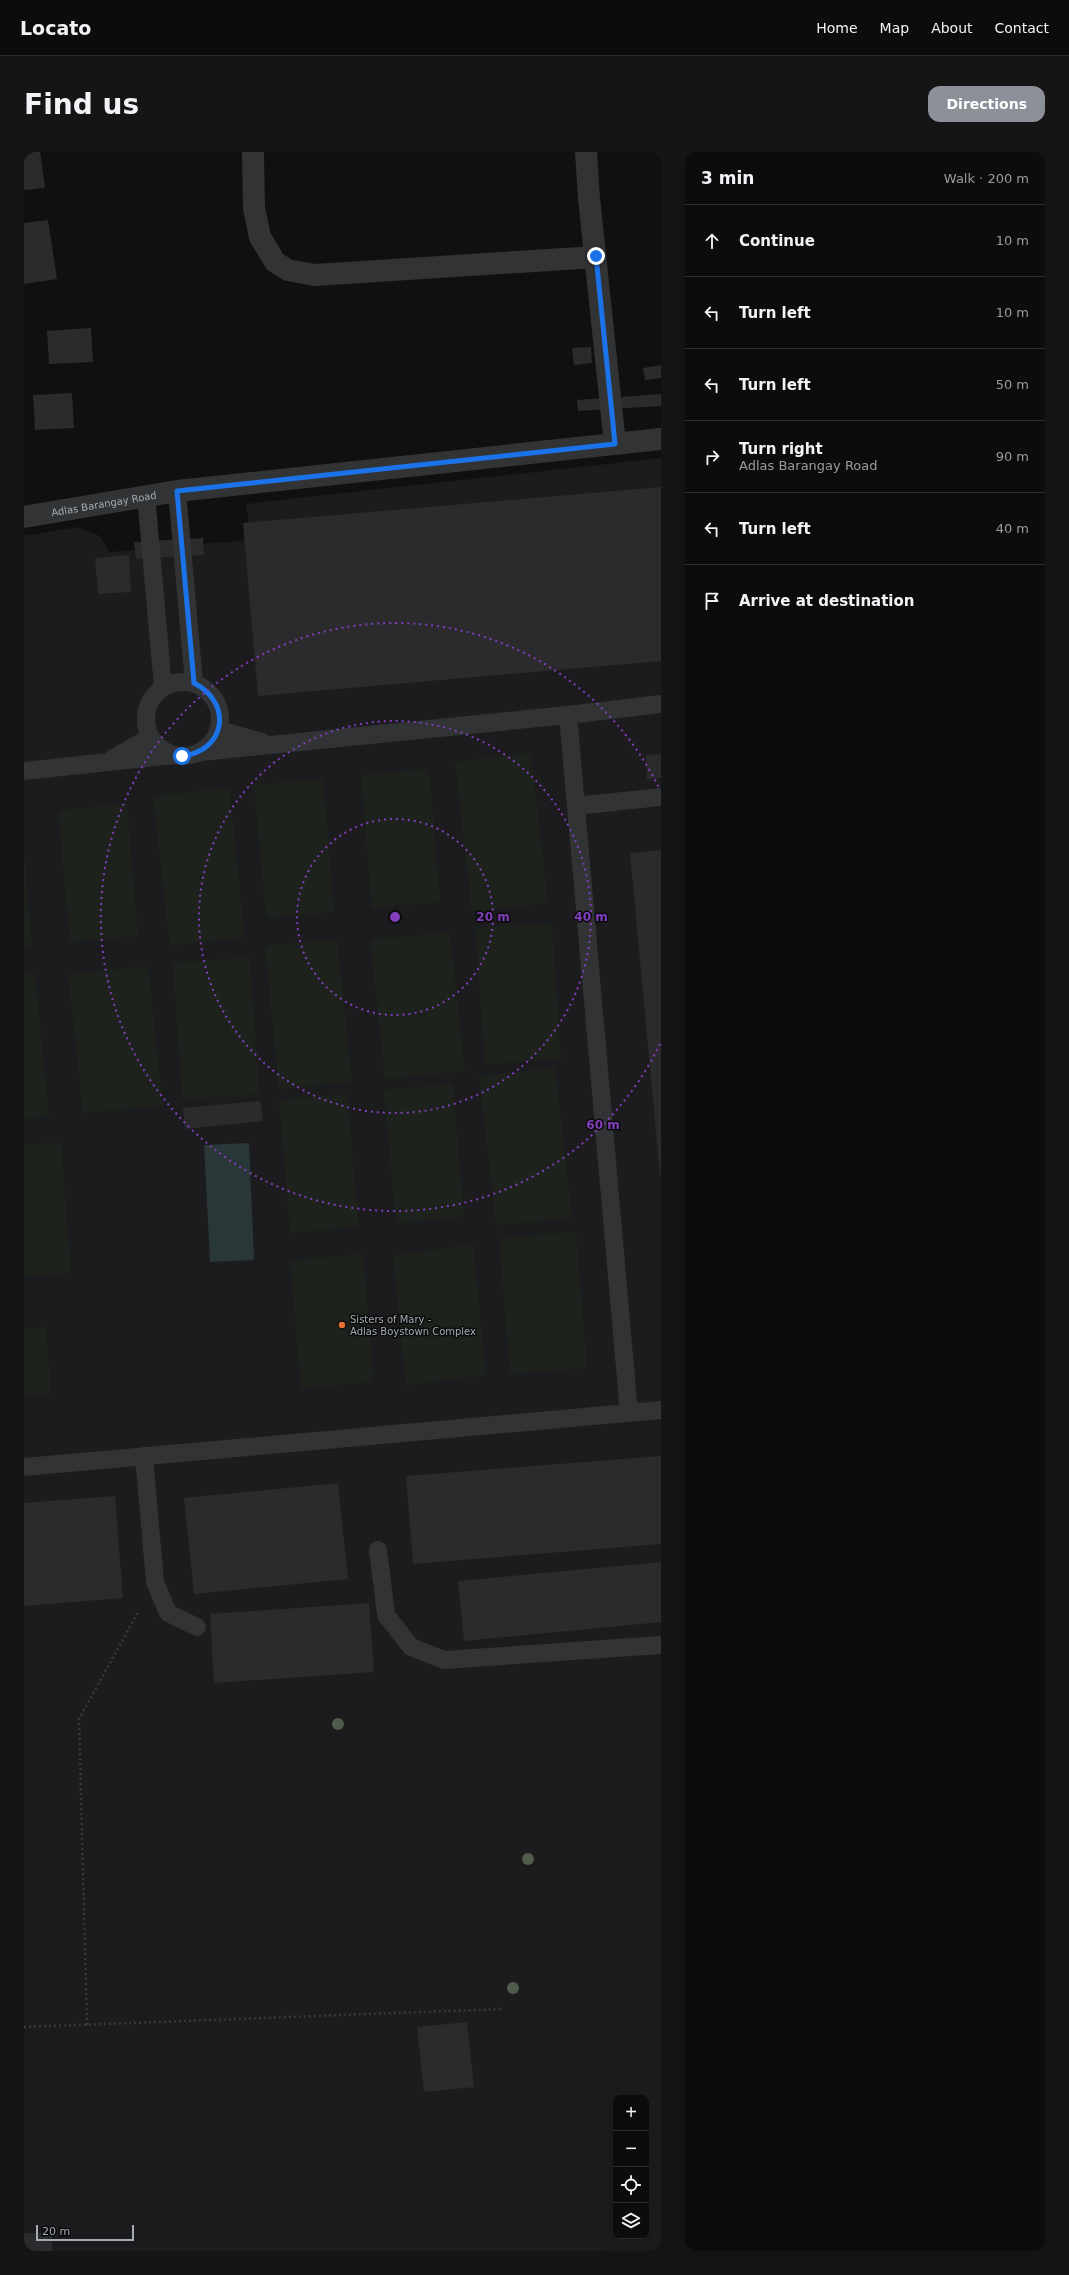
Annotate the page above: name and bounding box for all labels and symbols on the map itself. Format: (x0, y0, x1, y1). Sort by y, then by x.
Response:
route end (587, 247, 605, 265)
street label: Adlas Barangay Road (50, 489, 157, 518)
route start (173, 747, 191, 765)
centre of rings (388, 910, 402, 924)
text: 20 m (476, 910, 510, 924)
text: 40 m (574, 910, 608, 924)
text: 60 m (586, 1118, 620, 1132)
place label: Sisters of Mary - Adlas Boystown Complex (350, 1314, 476, 1337)
marker: Sisters of Mary - Adlas Boystown Complex (337, 1320, 347, 1330)
scale bar (36, 2223, 134, 2242)

